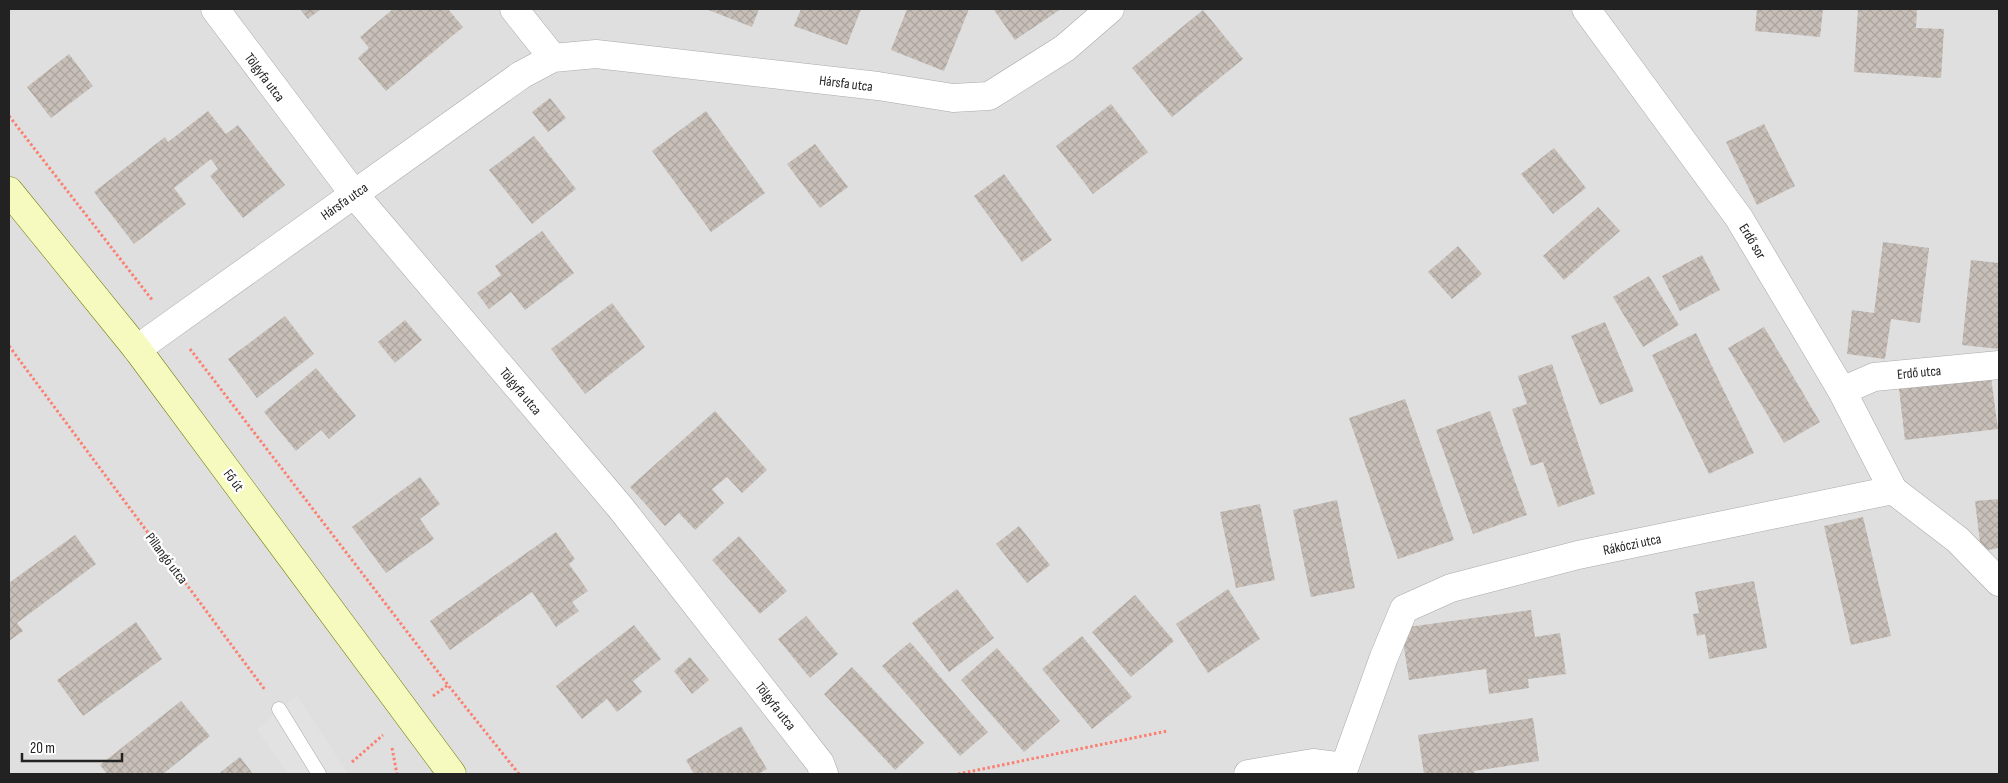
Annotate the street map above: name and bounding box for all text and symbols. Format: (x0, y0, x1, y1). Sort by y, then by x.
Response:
street label: Tölgyfa utca (241, 50, 288, 105)
street label: Hársfa utca (818, 72, 874, 95)
street label: Hársfa utca (317, 179, 371, 224)
street label: Erdő sor (1735, 220, 1770, 262)
street label: Erdő utca (1896, 362, 1942, 383)
street label: Tölgyfa utca (496, 364, 545, 418)
street label: Fő út (220, 466, 247, 495)
street label: Pillangó utca (142, 529, 191, 587)
street label: Rákóczi utca (1602, 530, 1663, 559)
street label: Tölgyfa utca (752, 679, 800, 734)
scale bar (22, 730, 122, 762)
text: 20 m (30, 739, 55, 758)

